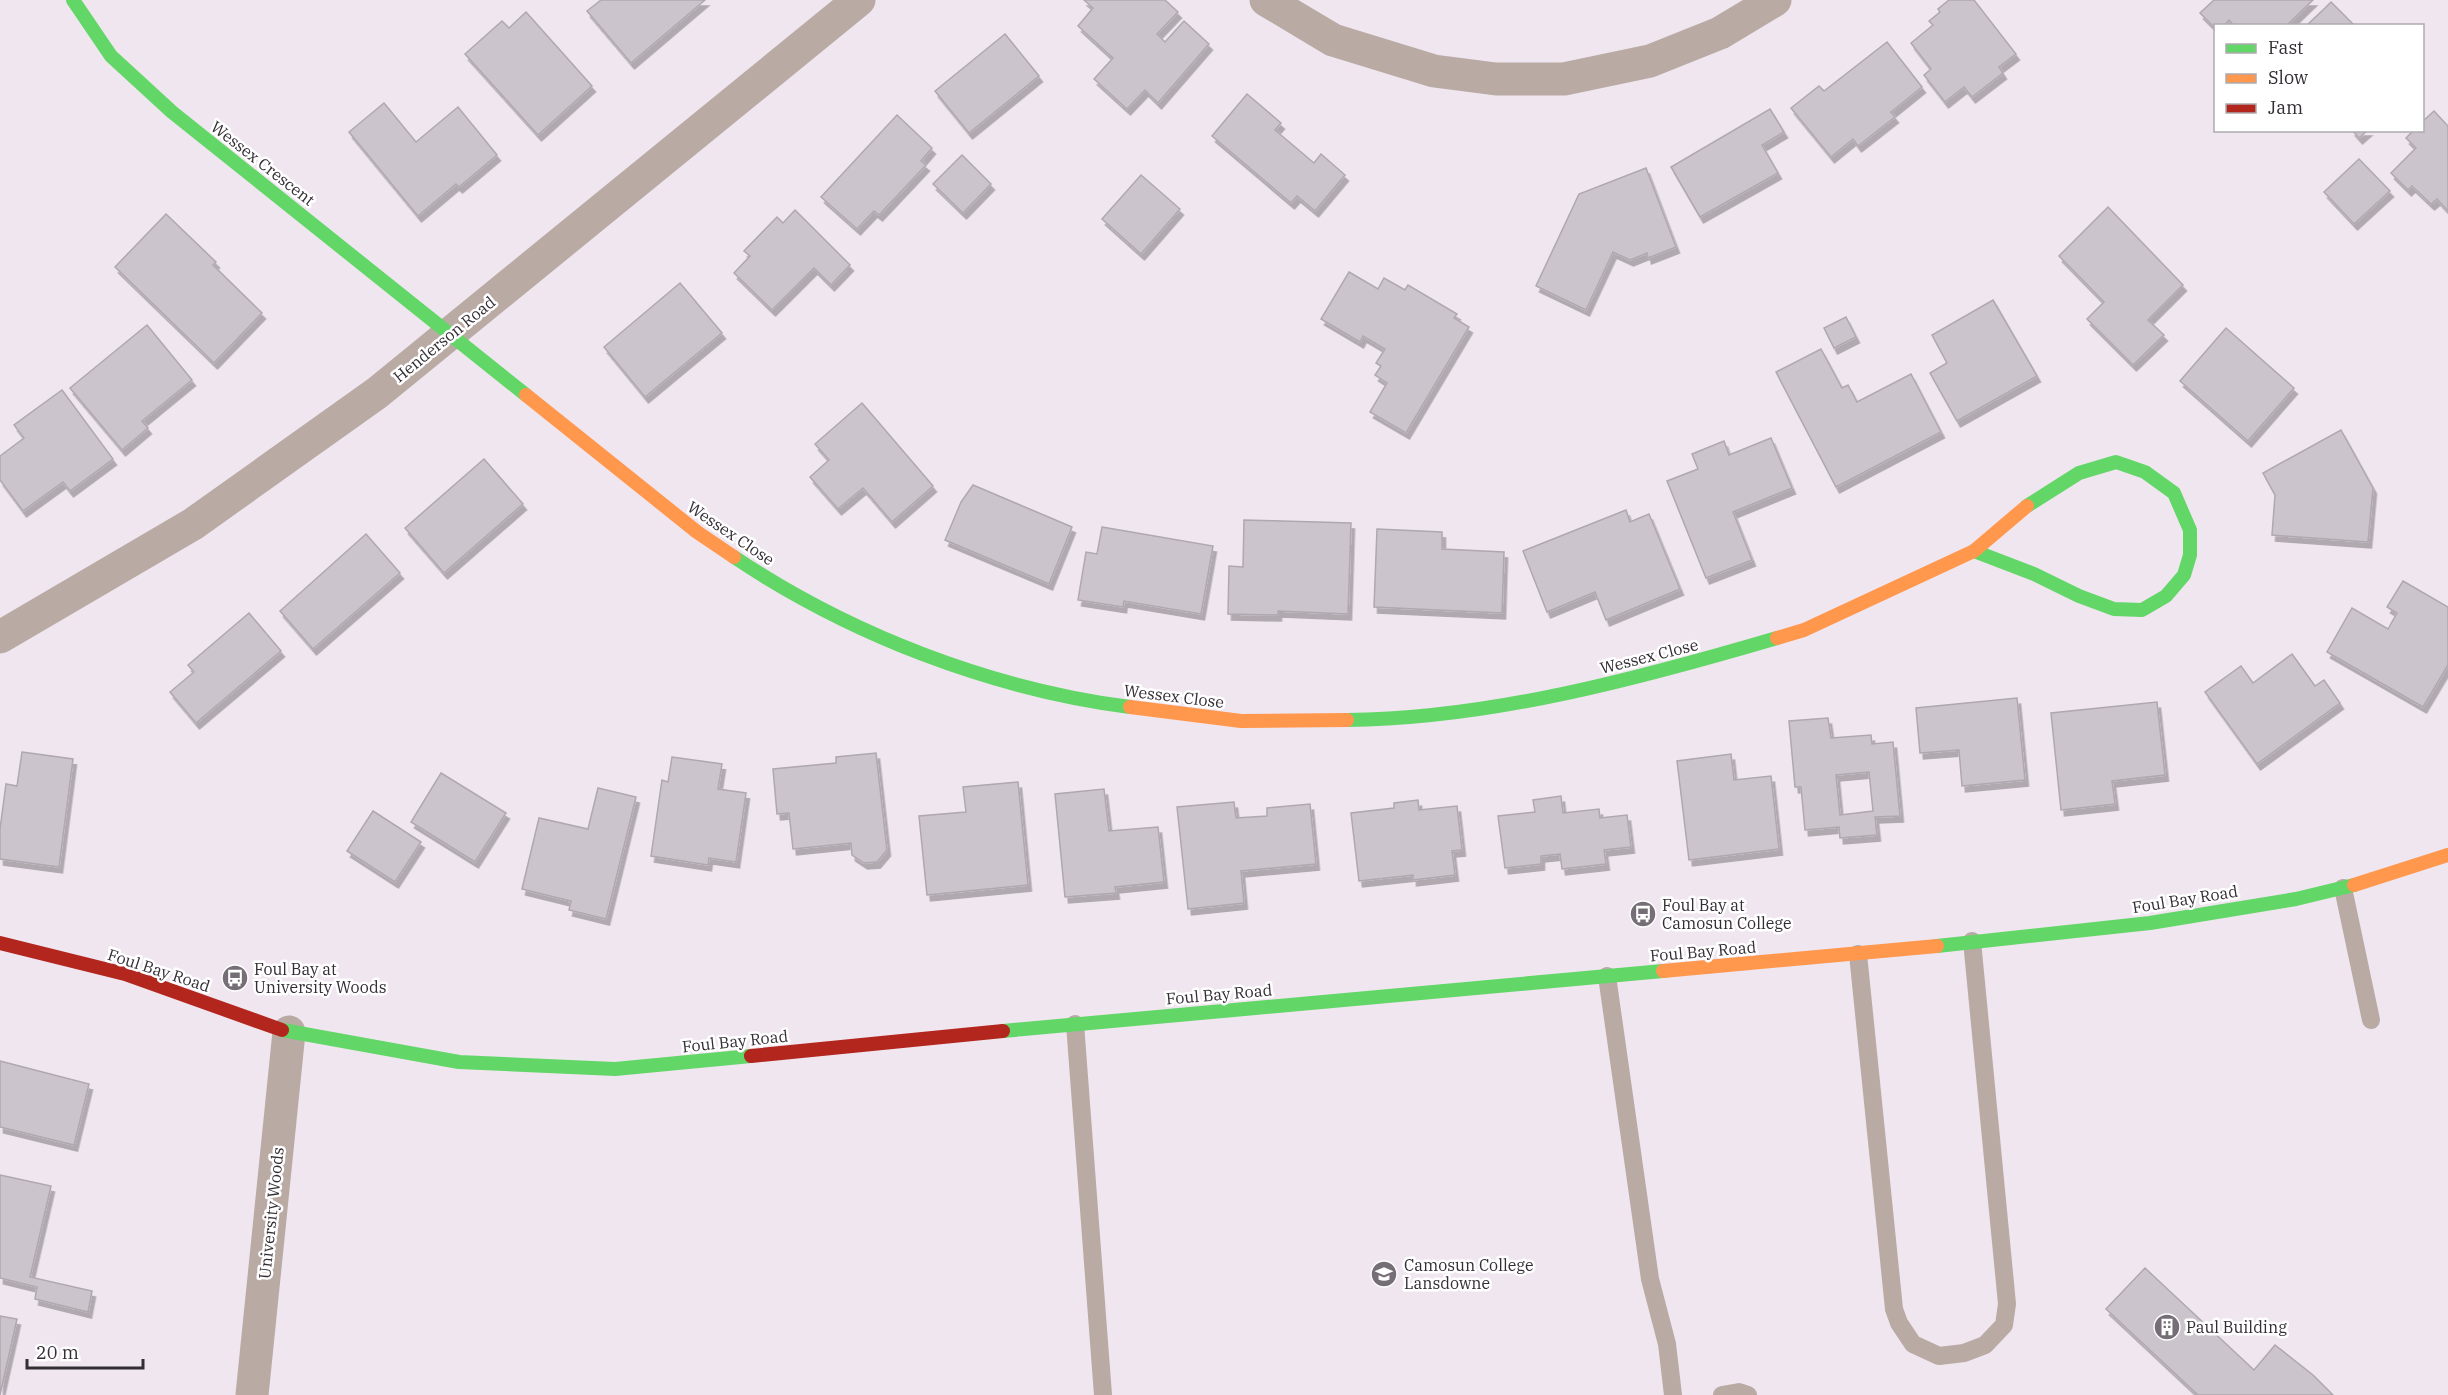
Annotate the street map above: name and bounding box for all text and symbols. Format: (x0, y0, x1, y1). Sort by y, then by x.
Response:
legend (2214, 24, 2424, 132)
text: Fast (2268, 36, 2303, 59)
text: Slow (2268, 66, 2308, 89)
text: Jam (2268, 96, 2303, 119)
street label: Wessex Crescent (207, 116, 319, 210)
street label: Henderson Road (389, 292, 499, 386)
street label: Wessex Close (684, 497, 778, 569)
street label: Wessex Close (1598, 634, 1700, 678)
street label: Wessex Close (1123, 680, 1225, 712)
street label: Foul Bay Road (2131, 881, 2239, 917)
place label: Foul Bay at Camosun College (1662, 895, 1792, 933)
bus stop icon: Foul Bay at Camosun College (1628, 899, 1658, 929)
street label: Foul Bay Road (1649, 936, 1757, 966)
street label: Foul Bay Road (105, 944, 213, 996)
place label: Foul Bay at University Woods (254, 959, 387, 997)
bus stop icon: Foul Bay at University Woods (220, 963, 250, 993)
street label: Foul Bay Road (1165, 979, 1273, 1009)
street label: Foul Bay Road (681, 1025, 789, 1057)
street label: University Woods (254, 1146, 288, 1280)
place label: Camosun College Lansdowne (1404, 1255, 1534, 1293)
school or university icon: Camosun College Lansdowne (1369, 1259, 1399, 1289)
building icon: Paul Building (2152, 1312, 2182, 1342)
place label: Paul Building (2186, 1317, 2287, 1337)
scale bar (27, 1332, 142, 1370)
text: 20 m (36, 1341, 79, 1364)

